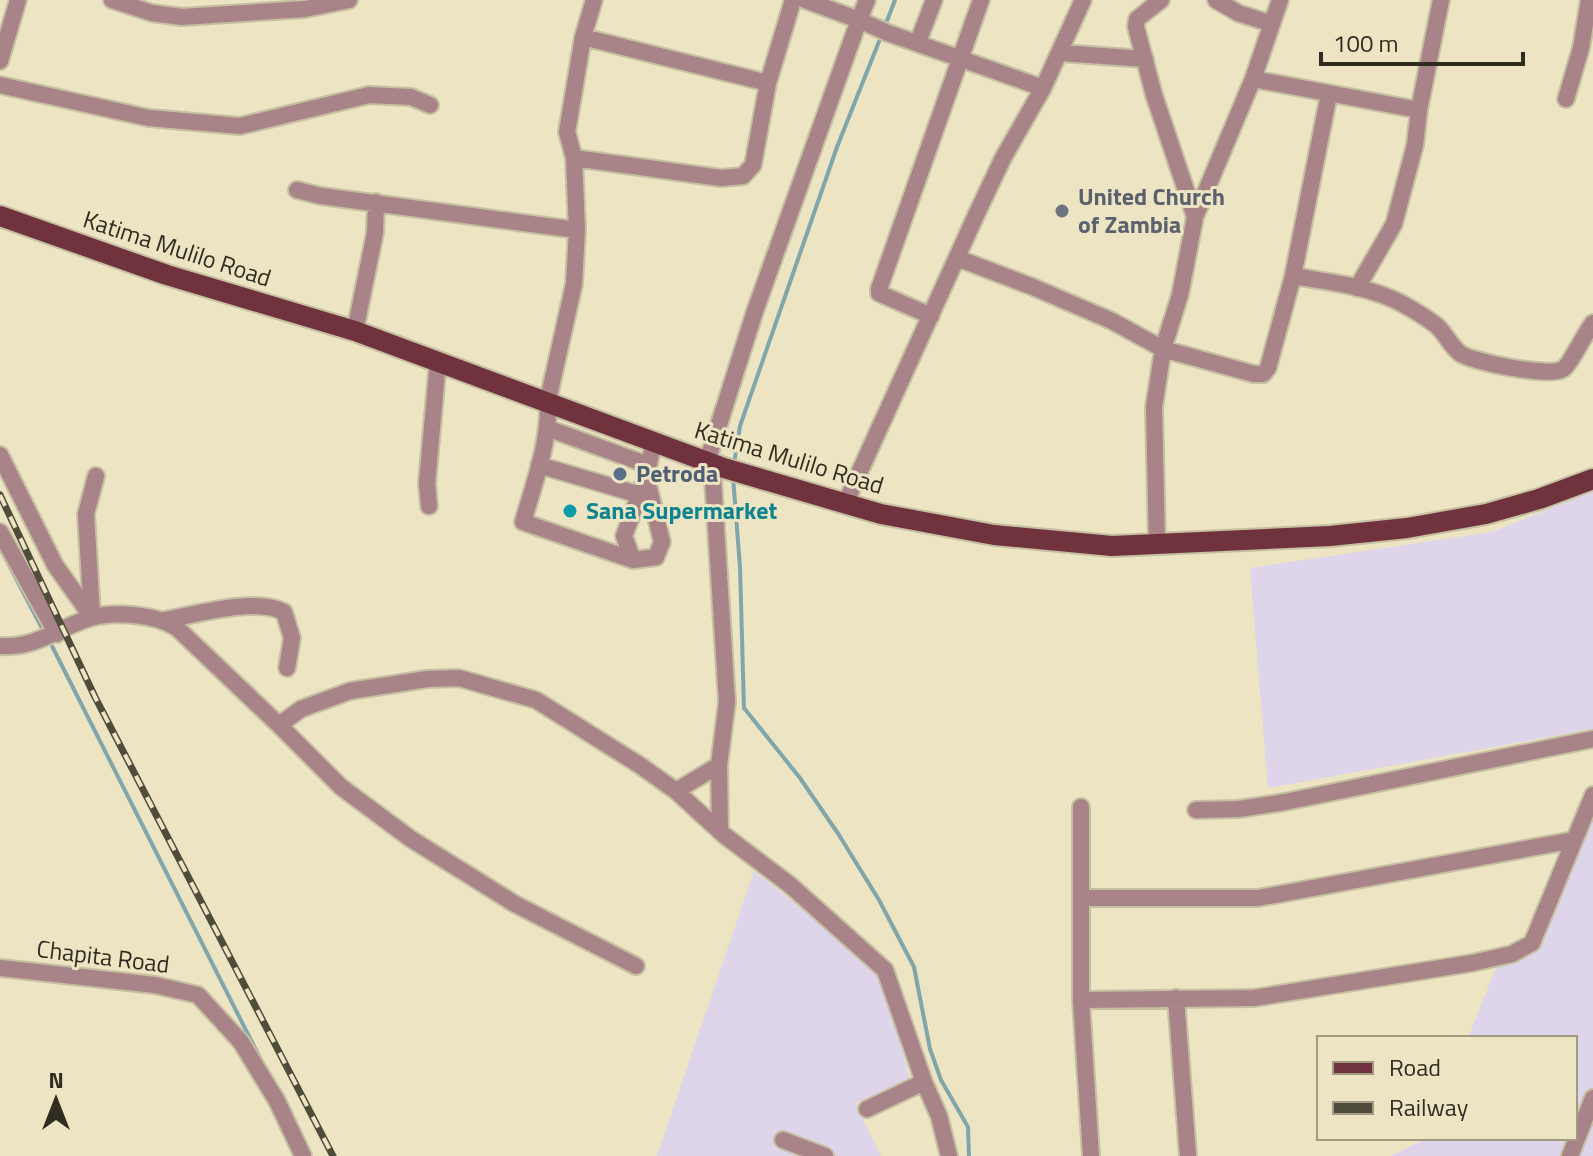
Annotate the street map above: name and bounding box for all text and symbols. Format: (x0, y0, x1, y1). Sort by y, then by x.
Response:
scale bar (1321, 16, 1523, 66)
text: 100 m (1333, 25, 1399, 61)
place label: United Church of Zambia (1078, 178, 1225, 242)
street label: Katima Mulilo Road (79, 201, 276, 295)
marker: United Church of Zambia (1053, 202, 1071, 220)
street label: Katima Mulilo Road (690, 411, 888, 503)
place label: Petroda (636, 455, 718, 491)
marker: Petroda (611, 465, 629, 483)
place label: Sana Supermarket (586, 492, 777, 528)
marker: Sana Supermarket (561, 502, 579, 520)
street label: Chapita Road (35, 930, 172, 982)
legend (1317, 1036, 1577, 1140)
text: Road (1389, 1049, 1441, 1085)
north arrow (16, 1060, 96, 1140)
text: N (48, 1063, 64, 1097)
text: Railway (1389, 1089, 1469, 1125)

